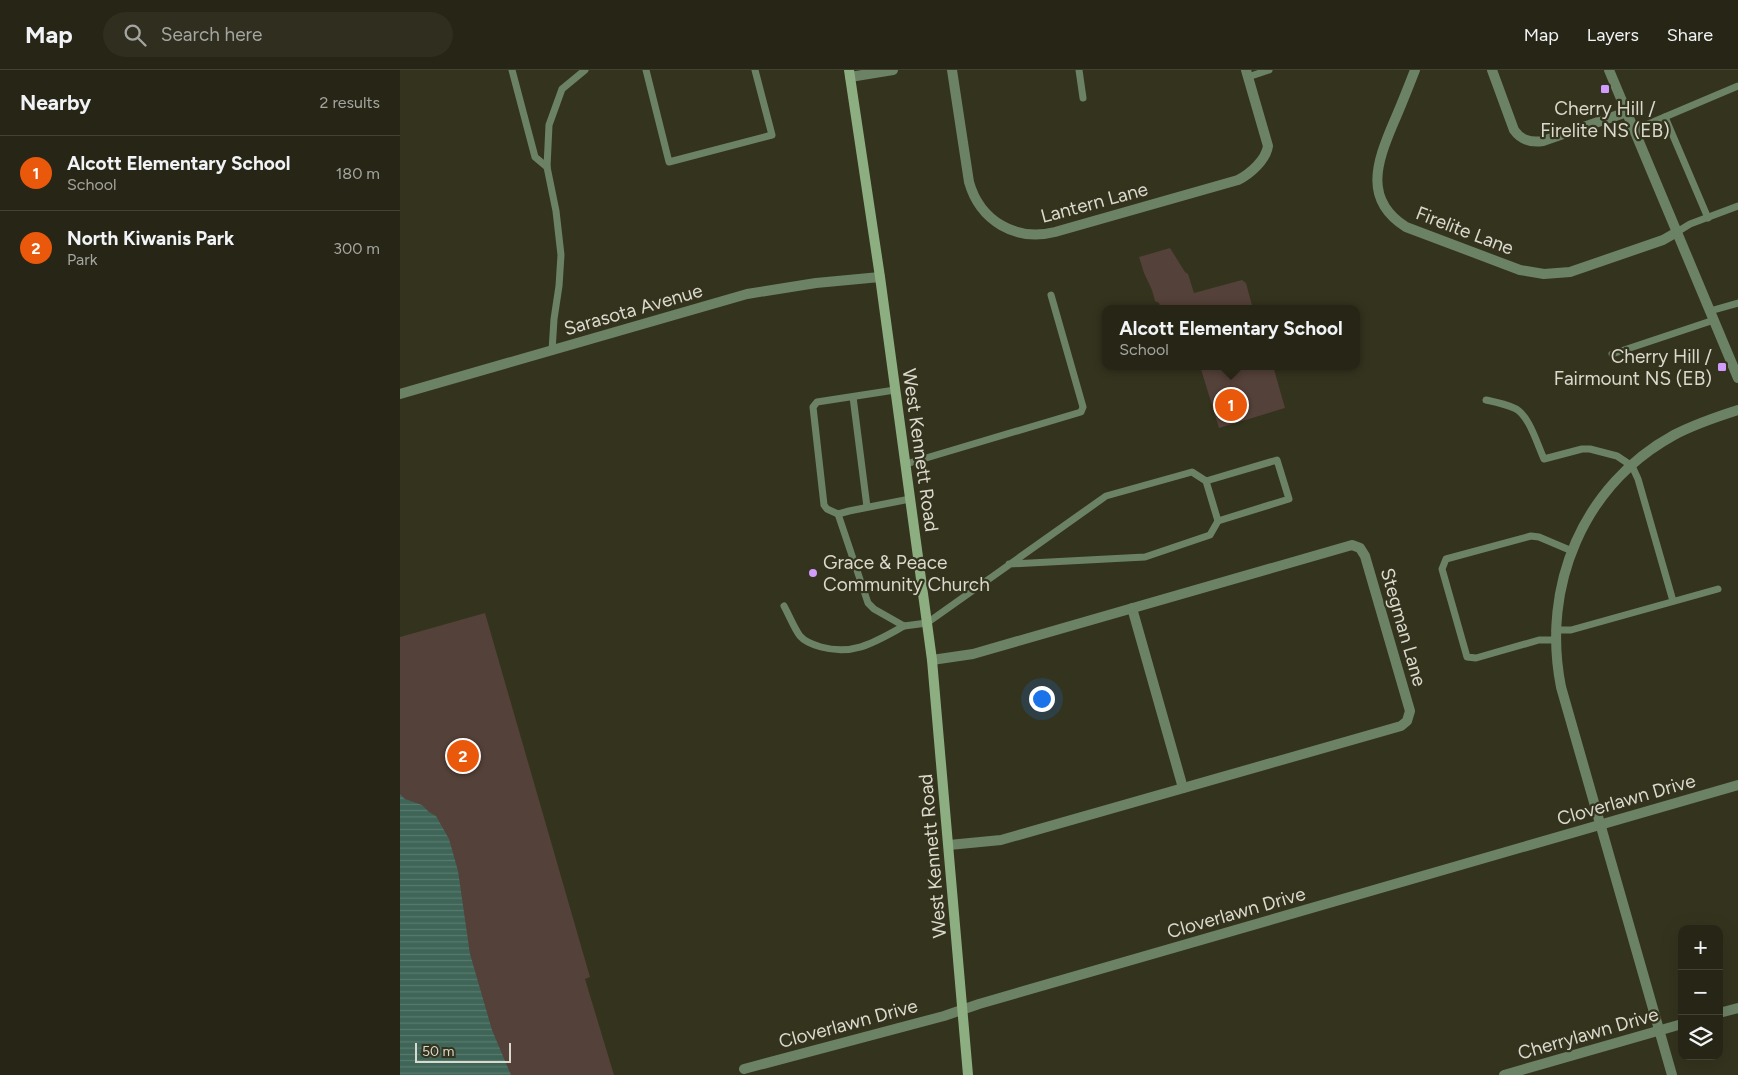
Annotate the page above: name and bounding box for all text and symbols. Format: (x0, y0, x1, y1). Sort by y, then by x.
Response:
search box (103, 12, 453, 57)
text: Map (25, 20, 73, 49)
icon: search (121, 21, 149, 49)
text: Search here (161, 23, 262, 46)
text: Map (1524, 24, 1559, 46)
text: Layers (1587, 24, 1639, 46)
text: Share (1667, 24, 1713, 46)
marker: Cherry Hill / Firelite NS (EB) (1599, 83, 1611, 95)
text: Nearby (20, 90, 91, 115)
text: 2 results (320, 93, 380, 112)
place label: Cherry Hill / Firelite NS (EB) (1540, 97, 1670, 142)
text: Alcott Elementary School (67, 152, 290, 175)
text: 1 (33, 164, 39, 183)
text: 180 m (336, 164, 380, 183)
text: School (67, 175, 117, 194)
street label: Lantern Lane (1038, 177, 1150, 228)
street label: Firelite Lane (1413, 201, 1517, 260)
text: North Kiwanis Park (67, 227, 234, 250)
text: 2 (31, 239, 41, 258)
text: 300 m (333, 239, 380, 258)
text: Park (67, 250, 97, 269)
street label: Sarasota Avenue (561, 279, 705, 340)
popup (1102, 305, 1360, 370)
text: Alcott Elementary School (1119, 317, 1343, 340)
text: School (1119, 340, 1169, 359)
place label: Cherry Hill / Fairmount NS (EB) (1554, 345, 1713, 390)
marker: Cherry Hill / Fairmount NS (EB) (1716, 361, 1728, 373)
street label: West Kennett Road (898, 367, 943, 533)
pin: 1 (1215, 386, 1247, 424)
place label: Grace & Peace Community Church (823, 551, 990, 596)
street label: Stegman Lane (1376, 565, 1431, 689)
marker: Grace & Peace Community Church (807, 567, 819, 579)
your location (1029, 686, 1055, 712)
pin: 2 (447, 737, 479, 775)
street label: Cloverlawn Drive (1554, 769, 1698, 830)
street label: West Kennett Road (914, 773, 951, 939)
street label: Cloverlawn Drive (1164, 882, 1308, 943)
map controls (1678, 925, 1723, 1060)
button: + (1678, 925, 1723, 970)
button: − (1678, 970, 1723, 1015)
street label: Cloverlawn Drive (776, 994, 920, 1053)
street label: Cherrylawn Drive (1515, 1002, 1661, 1065)
button: layers (1678, 1015, 1723, 1060)
scale bar (415, 1040, 511, 1063)
text: 50 m (422, 1043, 454, 1060)

